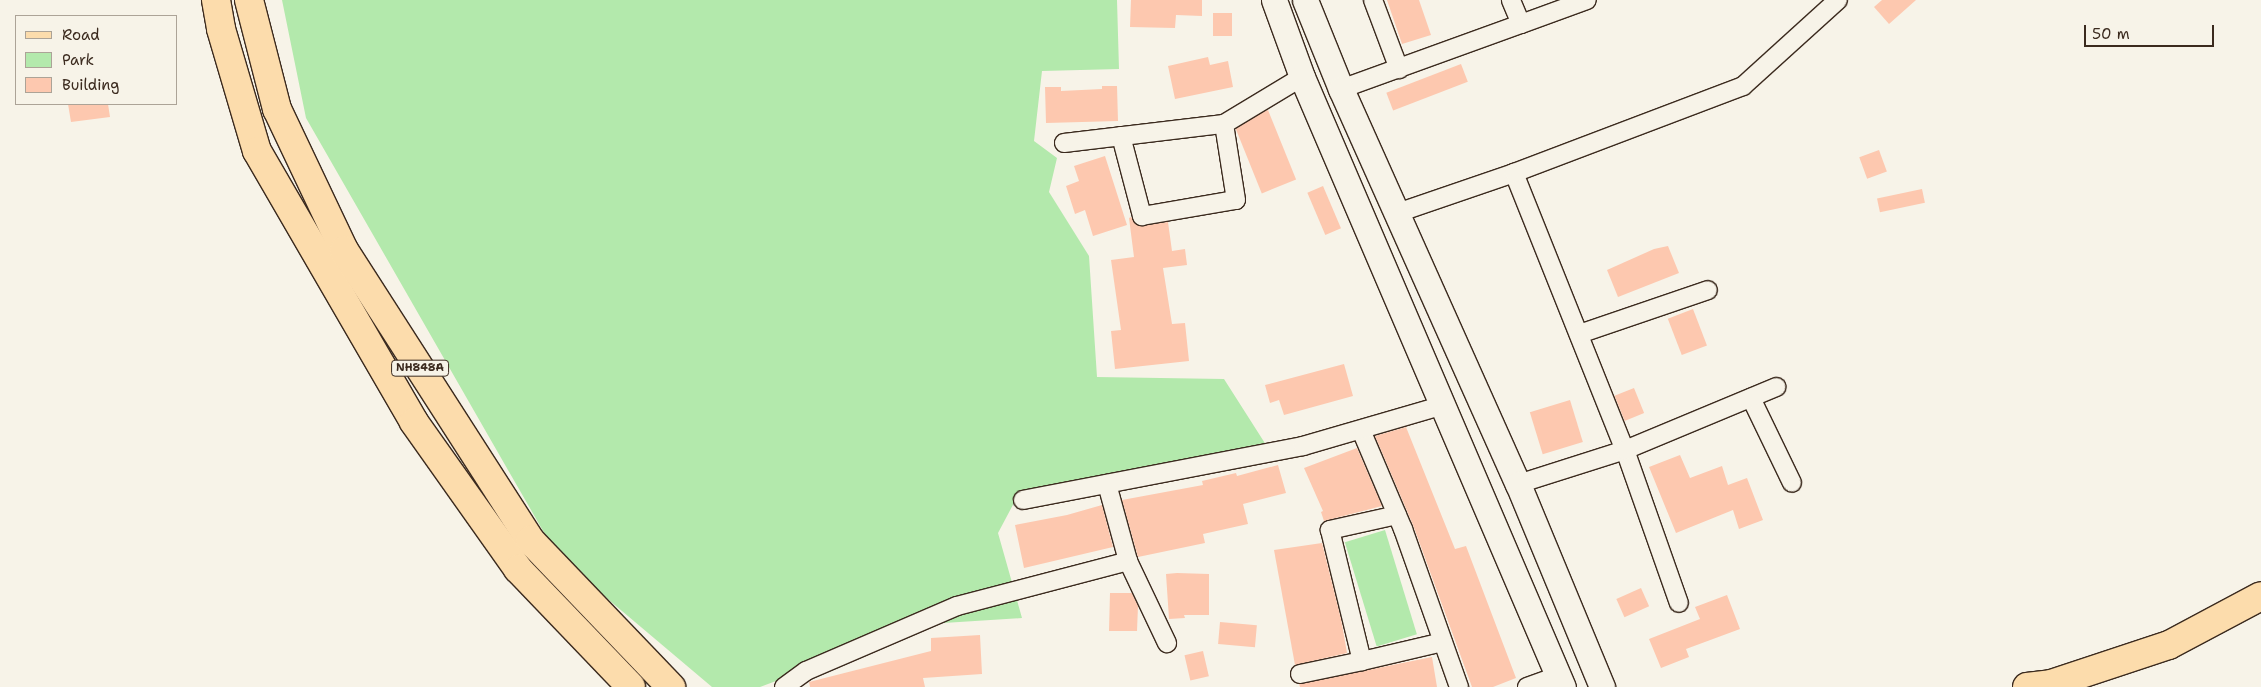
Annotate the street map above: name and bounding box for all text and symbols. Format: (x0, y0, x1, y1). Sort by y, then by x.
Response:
legend (15, 15, 178, 105)
scale bar (2086, 15, 2216, 47)
text: 50 m (2092, 24, 2130, 44)
text: Road (62, 25, 100, 45)
text: Park (62, 50, 94, 70)
text: Building (62, 75, 119, 95)
road number: NH848A (390, 359, 450, 376)

